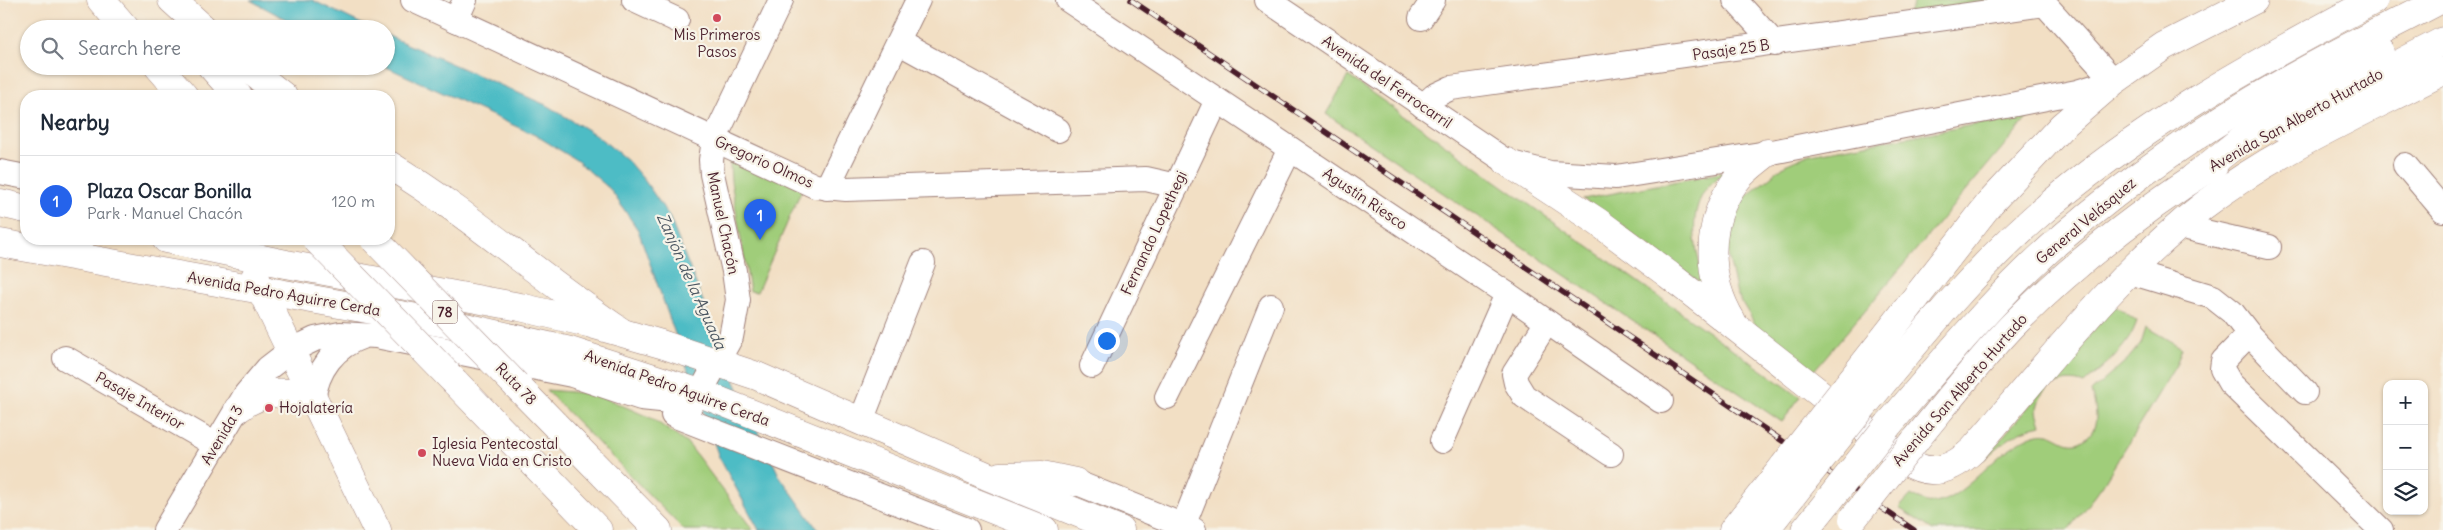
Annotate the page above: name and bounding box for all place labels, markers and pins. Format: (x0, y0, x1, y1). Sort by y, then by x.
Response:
marker: Mis Primeros Pasos (711, 12, 723, 24)
place label: Mis Primeros Pasos (674, 25, 761, 61)
pin: 1 (744, 199, 776, 240)
place label: Hojalatería (279, 398, 353, 417)
marker: Hojalatería (263, 402, 275, 414)
place label: Iglesia Pentecostal Nueva Vida en Cristo (432, 434, 572, 470)
marker: Iglesia Pentecostal Nueva Vida en Cristo (416, 447, 428, 459)

